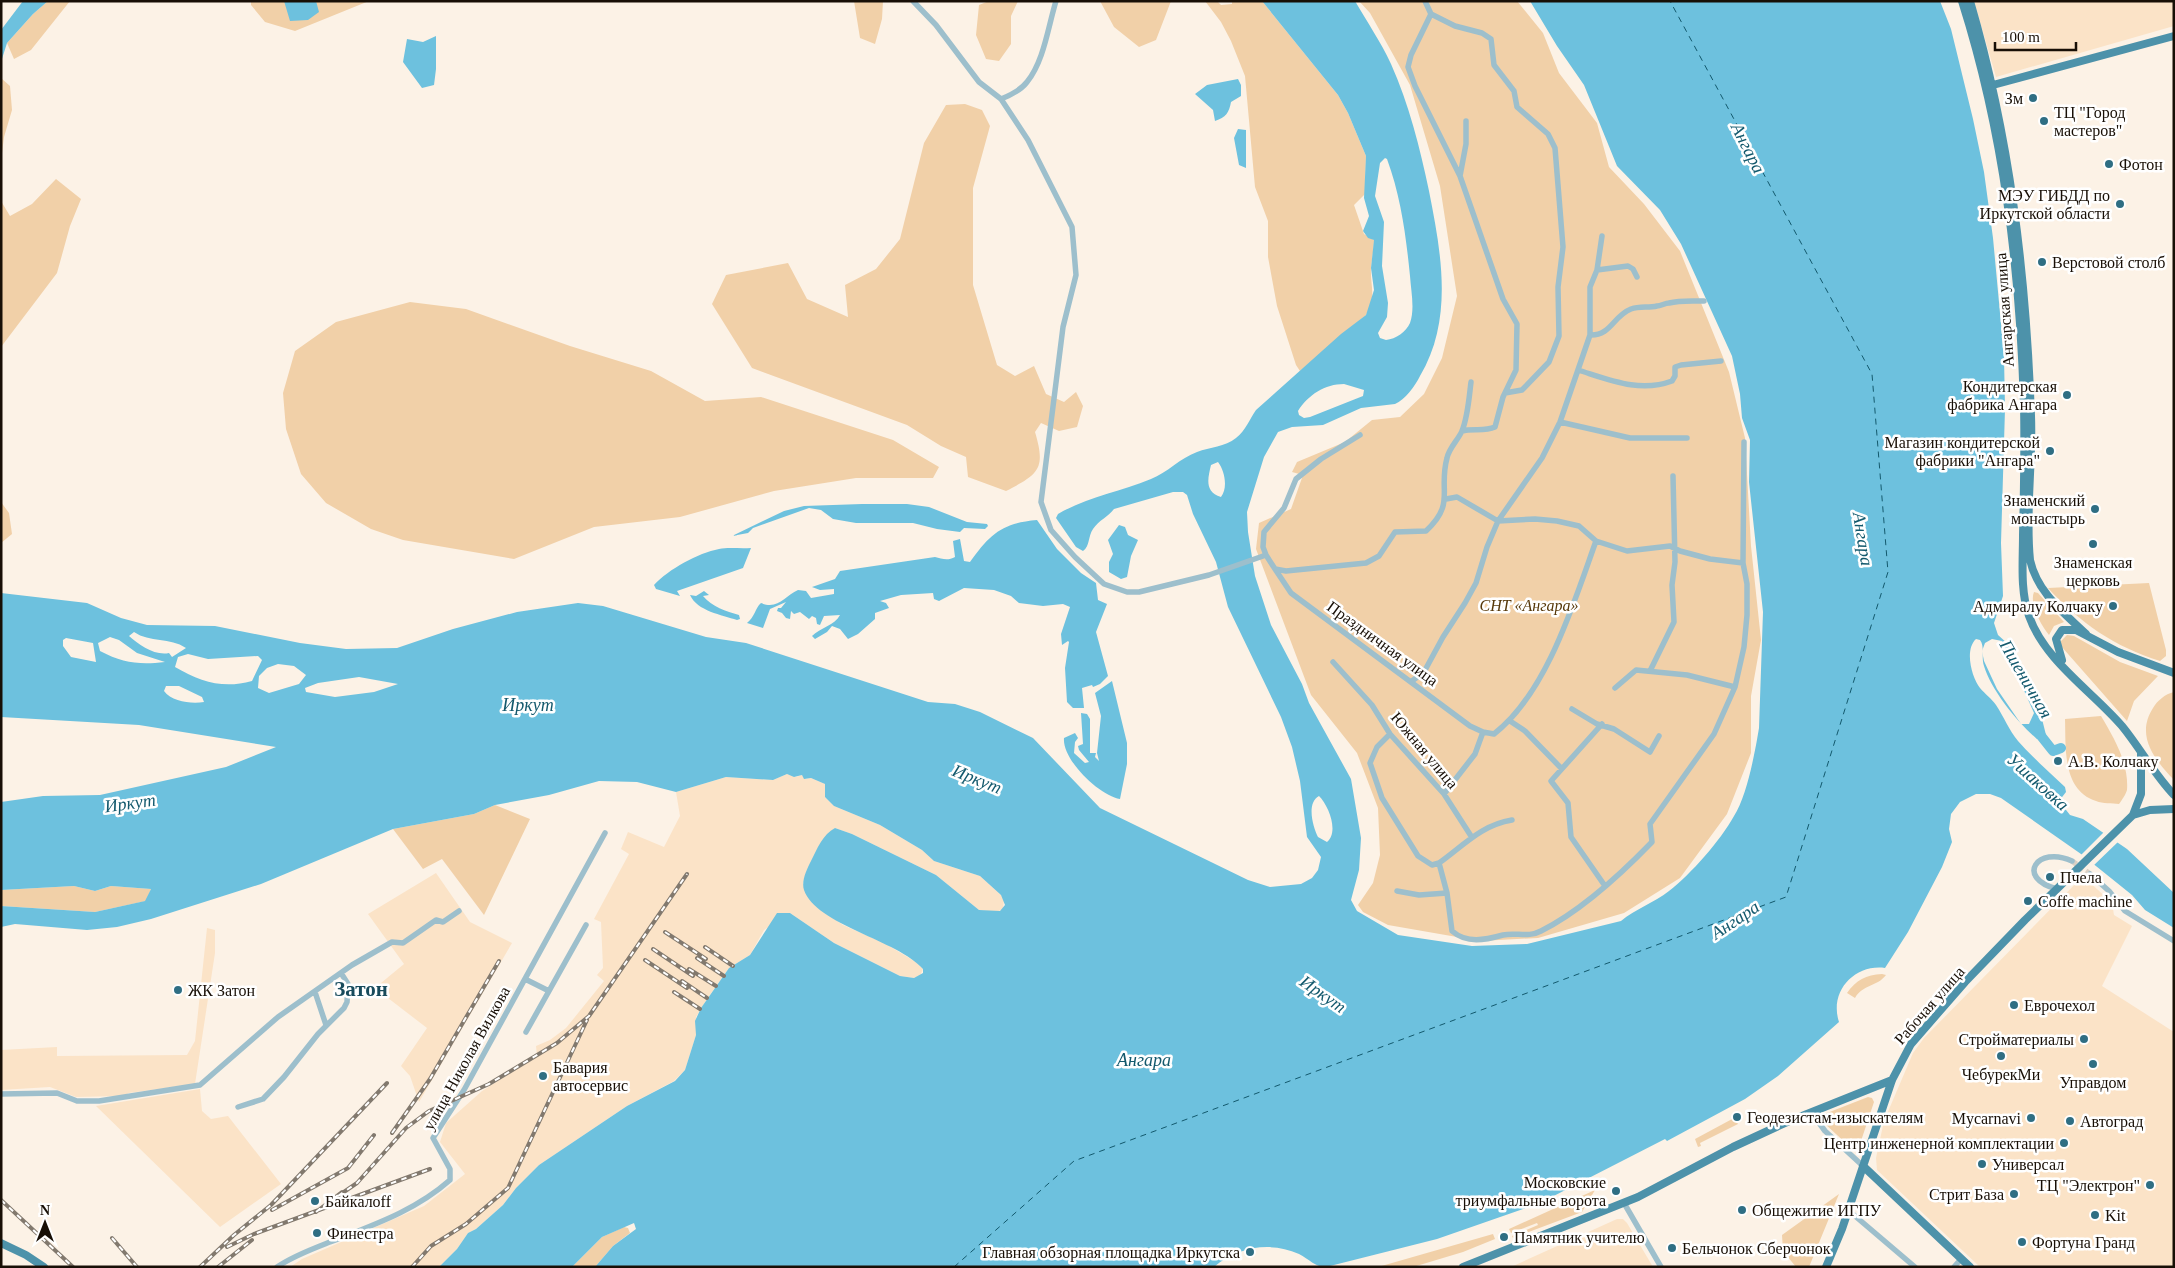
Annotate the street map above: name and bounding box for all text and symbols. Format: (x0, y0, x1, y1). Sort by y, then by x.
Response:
scale bar (1995, 20, 2076, 52)
text: 100 m (2002, 29, 2040, 45)
place label: Зм (2005, 90, 2023, 107)
marker: Зм (2027, 92, 2039, 104)
place label: ТЦ "Город мастеров" (2054, 104, 2125, 140)
marker: ТЦ "Город мастеров" (2038, 115, 2050, 127)
water label: Ангара (1726, 119, 1769, 177)
place label: Фотон (2119, 156, 2163, 173)
marker: Фотон (2103, 158, 2115, 170)
place label: МЭУ ГИБДД по Иркутской области (1980, 187, 2110, 223)
marker: МЭУ ГИБДД по Иркутской области (2114, 198, 2126, 210)
street label: Ангарская улица (1992, 252, 2018, 368)
place label: Верстовой столб (2052, 254, 2165, 272)
marker: Верстовой столб (2036, 256, 2048, 268)
place label: Кондитерская фабрика Ангара (1947, 378, 2058, 414)
marker: Кондитерская фабрика Ангара (2061, 389, 2073, 401)
place label: Магазин кондитерской фабрики "Ангара" (1885, 434, 2040, 470)
marker: Магазин кондитерской фабрики "Ангара" (2044, 445, 2056, 457)
place label: Знаменский монастырь (2004, 492, 2085, 528)
marker: Знаменский монастырь (2089, 503, 2101, 515)
water label: Ангара (1849, 510, 1877, 567)
marker: Знаменская церковь (2087, 538, 2099, 550)
place label: Знаменская церковь (2054, 554, 2133, 590)
park label: СНТ «Ангара» (1479, 597, 1579, 615)
street label: Праздничная улица (1324, 598, 1441, 690)
place label: Адмиралу Колчаку (1973, 598, 2103, 616)
marker: Адмиралу Колчаку (2107, 600, 2119, 612)
water label: Пшеничная (1995, 635, 2057, 722)
water label: Иркут (501, 695, 554, 715)
street label: Южная улица (1387, 709, 1461, 793)
water label: Ушаковка (2003, 749, 2073, 815)
place label: А.В. Колчаку (2068, 753, 2159, 771)
marker: А.В. Колчаку (2052, 755, 2064, 767)
water label: Иркут (948, 760, 1005, 798)
water label: Иркут (102, 790, 157, 817)
place label: Пчела (2060, 869, 2102, 886)
marker: Пчела (2044, 871, 2056, 883)
place label: Coffe machine (2038, 893, 2132, 910)
marker: Coffe machine (2022, 895, 2034, 907)
water label: Ангара (1706, 897, 1763, 944)
street label: Рабочая улица (1891, 963, 1969, 1048)
water label: Иркут (1295, 970, 1350, 1017)
district label: Затон (334, 977, 388, 1001)
place label: ЖК Затон (188, 982, 255, 999)
marker: ЖК Затон (172, 984, 184, 996)
street label: улица Николая Вилкова (420, 984, 514, 1133)
place label: Еврочехол (2024, 997, 2095, 1015)
marker: Еврочехол (2008, 999, 2020, 1011)
place label: Стройматериалы (1958, 1031, 2074, 1049)
marker: Стройматериалы (2078, 1033, 2090, 1045)
water label: Ангара (1116, 1050, 1171, 1070)
marker: ЧебурекМи (1995, 1050, 2007, 1062)
marker: Управдом (2087, 1058, 2099, 1070)
place label: Бавария автосервис (553, 1059, 628, 1095)
place label: ЧебурекМи (1962, 1066, 2041, 1084)
marker: Бавария автосервис (537, 1070, 549, 1082)
place label: Управдом (2060, 1074, 2126, 1092)
place label: Геодезистам-изыскателям (1747, 1109, 1923, 1127)
place label: Mycarnavi (1952, 1110, 2022, 1128)
marker: Геодезистам-изыскателям (1731, 1111, 1743, 1123)
marker: Mycarnavi (2025, 1112, 2037, 1124)
place label: Автоград (2080, 1113, 2143, 1131)
marker: Автоград (2064, 1115, 2076, 1127)
place label: Центр инженерной комплектации (1824, 1135, 2054, 1153)
marker: Центр инженерной комплектации (2058, 1137, 2070, 1149)
place label: Универсал (1992, 1156, 2064, 1174)
marker: Универсал (1976, 1158, 1988, 1170)
place label: Московские триумфальные ворота (1456, 1174, 1606, 1210)
place label: ТЦ "Электрон" (2037, 1177, 2140, 1195)
marker: ТЦ "Электрон" (2144, 1179, 2156, 1191)
marker: Московские триумфальные ворота (1610, 1185, 1622, 1197)
place label: Стрит База (1929, 1186, 2004, 1204)
marker: Стрит База (2008, 1188, 2020, 1200)
place label: Байкалoff (325, 1193, 392, 1210)
marker: Байкалoff (309, 1195, 321, 1207)
north arrow (20, 1198, 70, 1248)
place label: Общежитие ИГПУ (1752, 1202, 1882, 1220)
text: N (40, 1203, 50, 1218)
marker: Общежитие ИГПУ (1736, 1204, 1748, 1216)
place label: Kit (2105, 1207, 2126, 1224)
marker: Kit (2089, 1209, 2101, 1221)
place label: Финестра (327, 1225, 394, 1243)
marker: Финестра (311, 1227, 323, 1239)
place label: Памятник учителю (1514, 1229, 1645, 1247)
marker: Памятник учителю (1498, 1231, 1510, 1243)
place label: Фортуна Гранд (2032, 1234, 2135, 1252)
marker: Фортуна Гранд (2016, 1236, 2028, 1248)
place label: Бельчонок Сберчонок (1682, 1240, 1831, 1258)
marker: Бельчонок Сберчонок (1666, 1242, 1678, 1254)
place label: Главная обзорная площадка Иркутска (982, 1244, 1240, 1262)
marker: Главная обзорная площадка Иркутска (1244, 1246, 1256, 1258)

